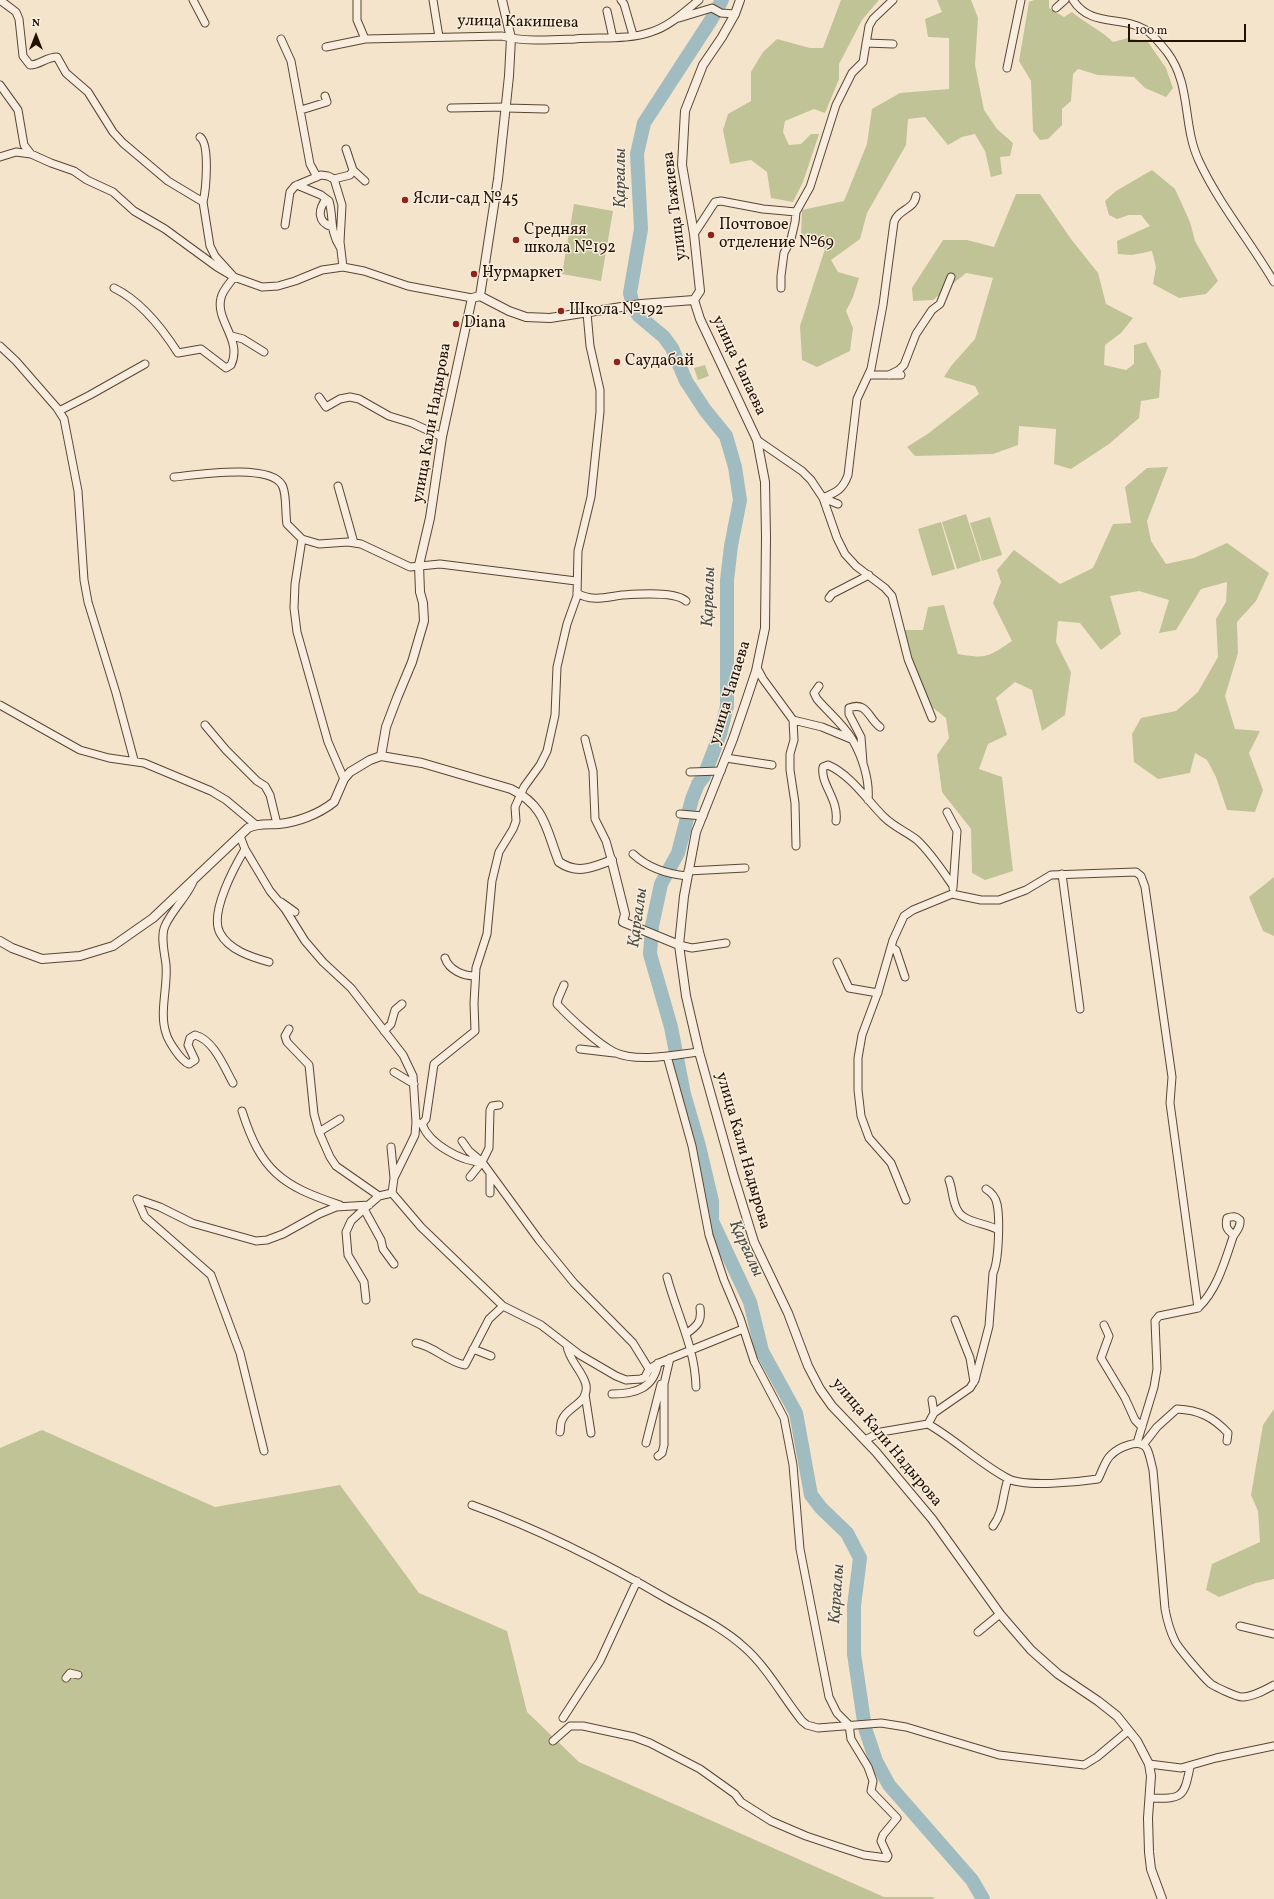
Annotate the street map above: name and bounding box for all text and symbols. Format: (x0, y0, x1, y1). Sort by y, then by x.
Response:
street label: улица Какишева (457, 12, 579, 34)
north arrow (16, 16, 56, 56)
text: N (32, 16, 40, 31)
scale bar (1130, 16, 1248, 42)
text: 100 m (1135, 23, 1167, 39)
water label: Қарғалы (612, 148, 632, 208)
street label: улица Тажиева (660, 150, 692, 262)
place label: Ясли-сад №45 (413, 190, 518, 210)
marker: Ясли-сад №45 (400, 195, 410, 205)
place label: Почтовое отделение №69 (719, 216, 834, 254)
place label: Средняя школа №192 (524, 221, 616, 259)
marker: Почтовое отделение №69 (706, 230, 716, 240)
marker: Средняя школа №192 (511, 235, 521, 245)
place label: Нурмаркет (482, 264, 563, 284)
marker: Нурмаркет (469, 269, 479, 279)
place label: Школа №192 (569, 301, 664, 321)
marker: Школа №192 (556, 306, 566, 316)
street label: улица Чапаева (707, 313, 769, 419)
place label: Diana (464, 314, 506, 334)
marker: Diana (451, 319, 461, 329)
street label: улица Кали Надырова (409, 341, 457, 505)
place label: Саудабай (625, 352, 694, 372)
marker: Саудабай (612, 357, 622, 367)
water label: Қарғалы (699, 566, 721, 628)
street label: улица Чапаева (706, 639, 756, 747)
water label: Қарғалы (625, 887, 653, 949)
street label: улица Кали Надырова (710, 1070, 774, 1232)
water label: Қарғалы (723, 1217, 767, 1281)
street label: улица Кали Надырова (826, 1375, 946, 1511)
water label: Қарғалы (826, 1563, 850, 1625)

